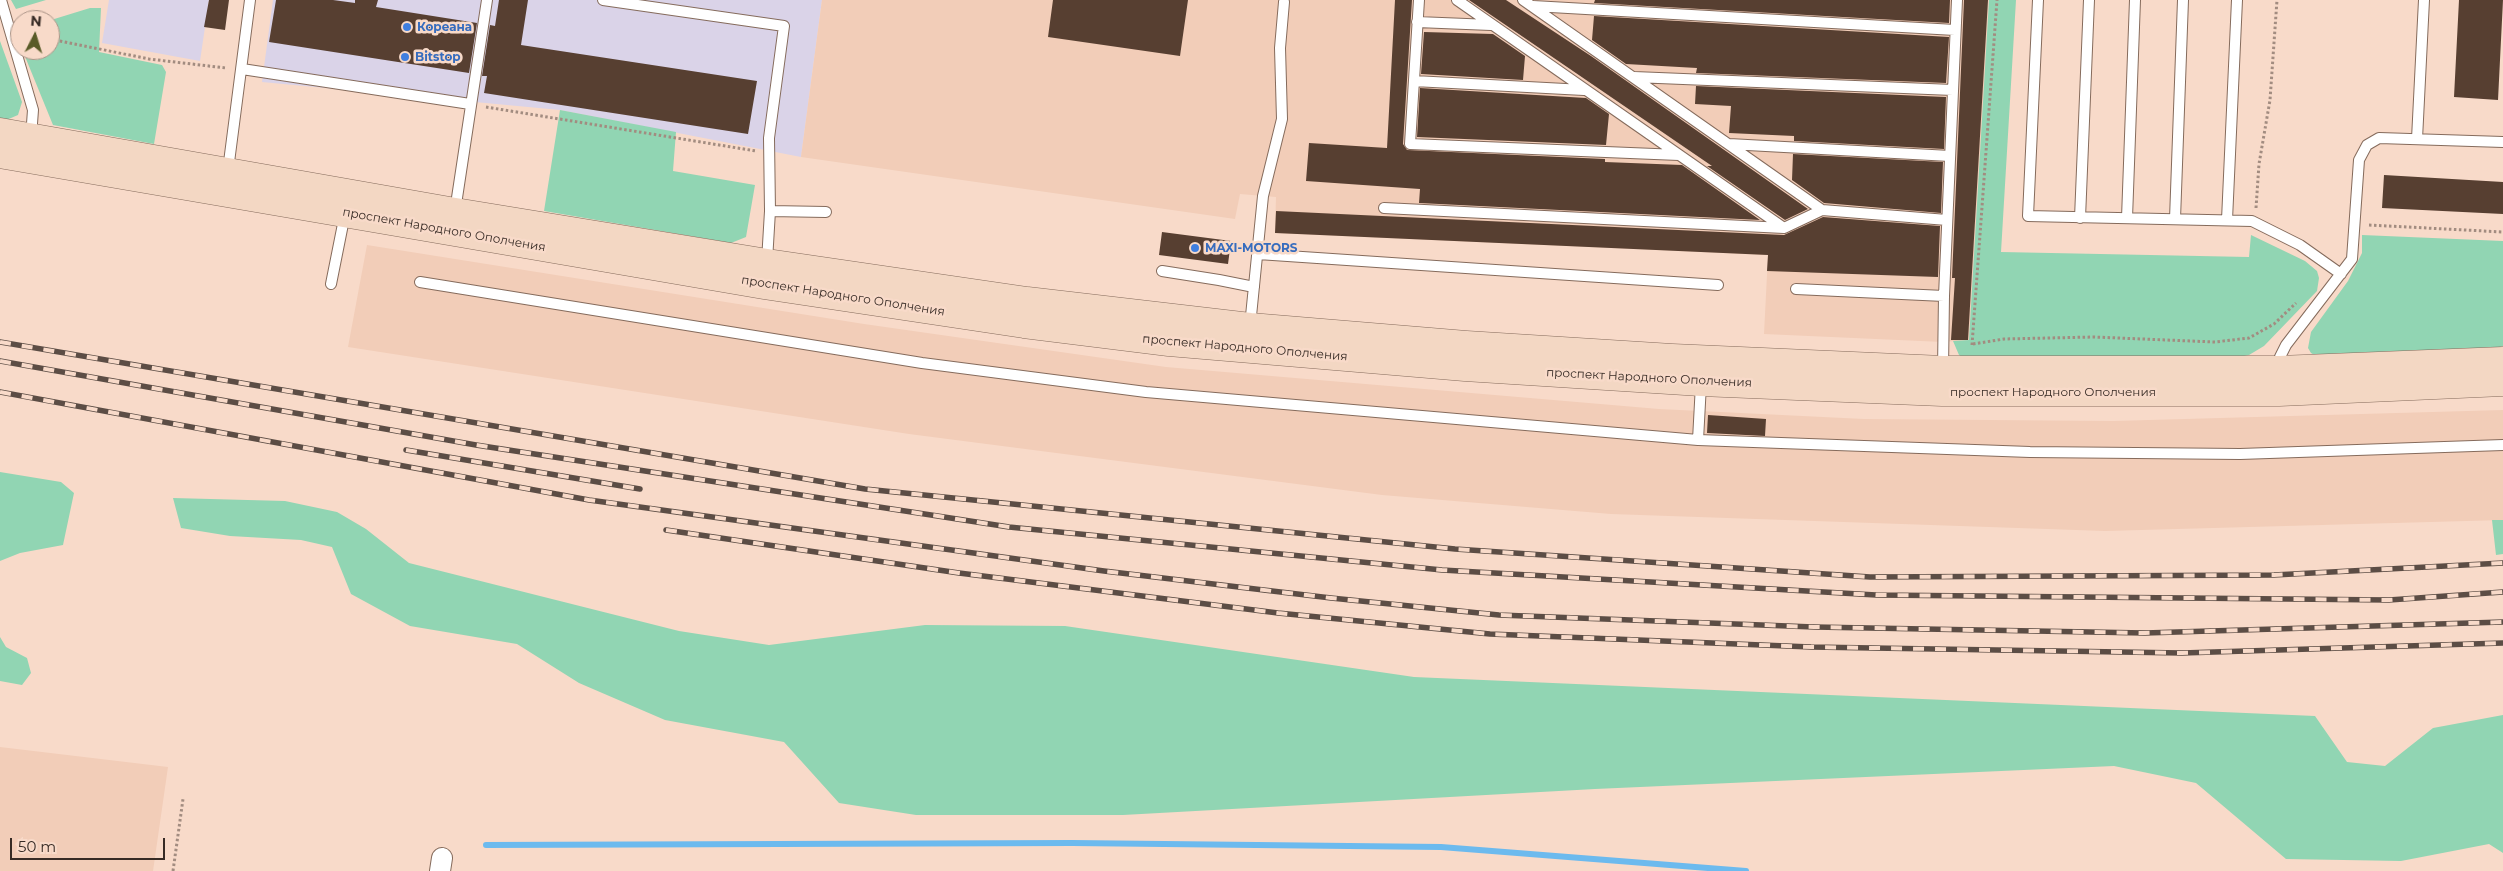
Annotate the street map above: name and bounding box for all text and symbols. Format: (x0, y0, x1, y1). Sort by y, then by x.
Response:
north arrow (10, 10, 60, 60)
text: N (30, 12, 43, 31)
place label: Кореана (417, 20, 472, 34)
marker: Кореана (401, 21, 413, 33)
place label: Bitstop (415, 50, 461, 64)
marker: Bitstop (399, 51, 411, 63)
street label: проспект Народного Ополчения (341, 205, 547, 255)
place label: MAXI-MOTORS (1205, 241, 1297, 255)
marker: MAXI-MOTORS (1189, 242, 1201, 254)
street label: проспект Народного Ополчения (740, 273, 946, 319)
street label: проспект Народного Ополчения (1142, 332, 1348, 364)
street label: проспект Народного Ополчения (1546, 365, 1752, 391)
street label: проспект Народного Ополчения (1950, 385, 2156, 399)
scale bar (12, 828, 168, 860)
text: 50 m (18, 837, 56, 856)

